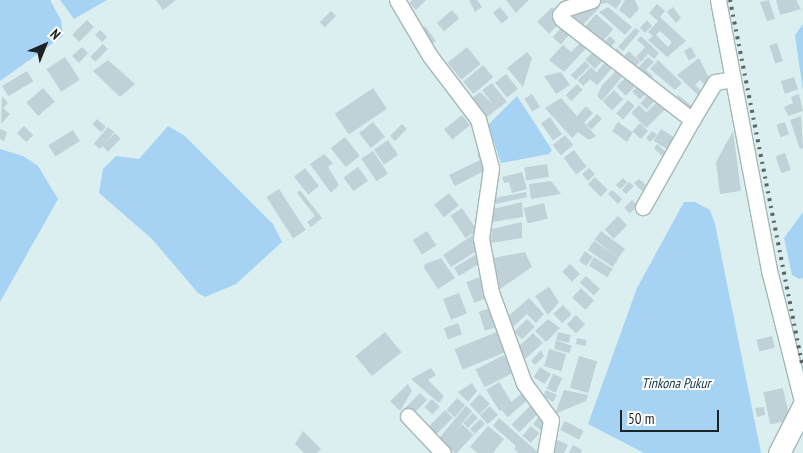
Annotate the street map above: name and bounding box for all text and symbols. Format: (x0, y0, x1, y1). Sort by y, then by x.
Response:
north arrow (20, 20, 70, 70)
text: N (46, 25, 64, 43)
water label: Tinkona Pukur (642, 375, 710, 391)
scale bar (623, 400, 722, 432)
text: 50 m (628, 409, 654, 428)

